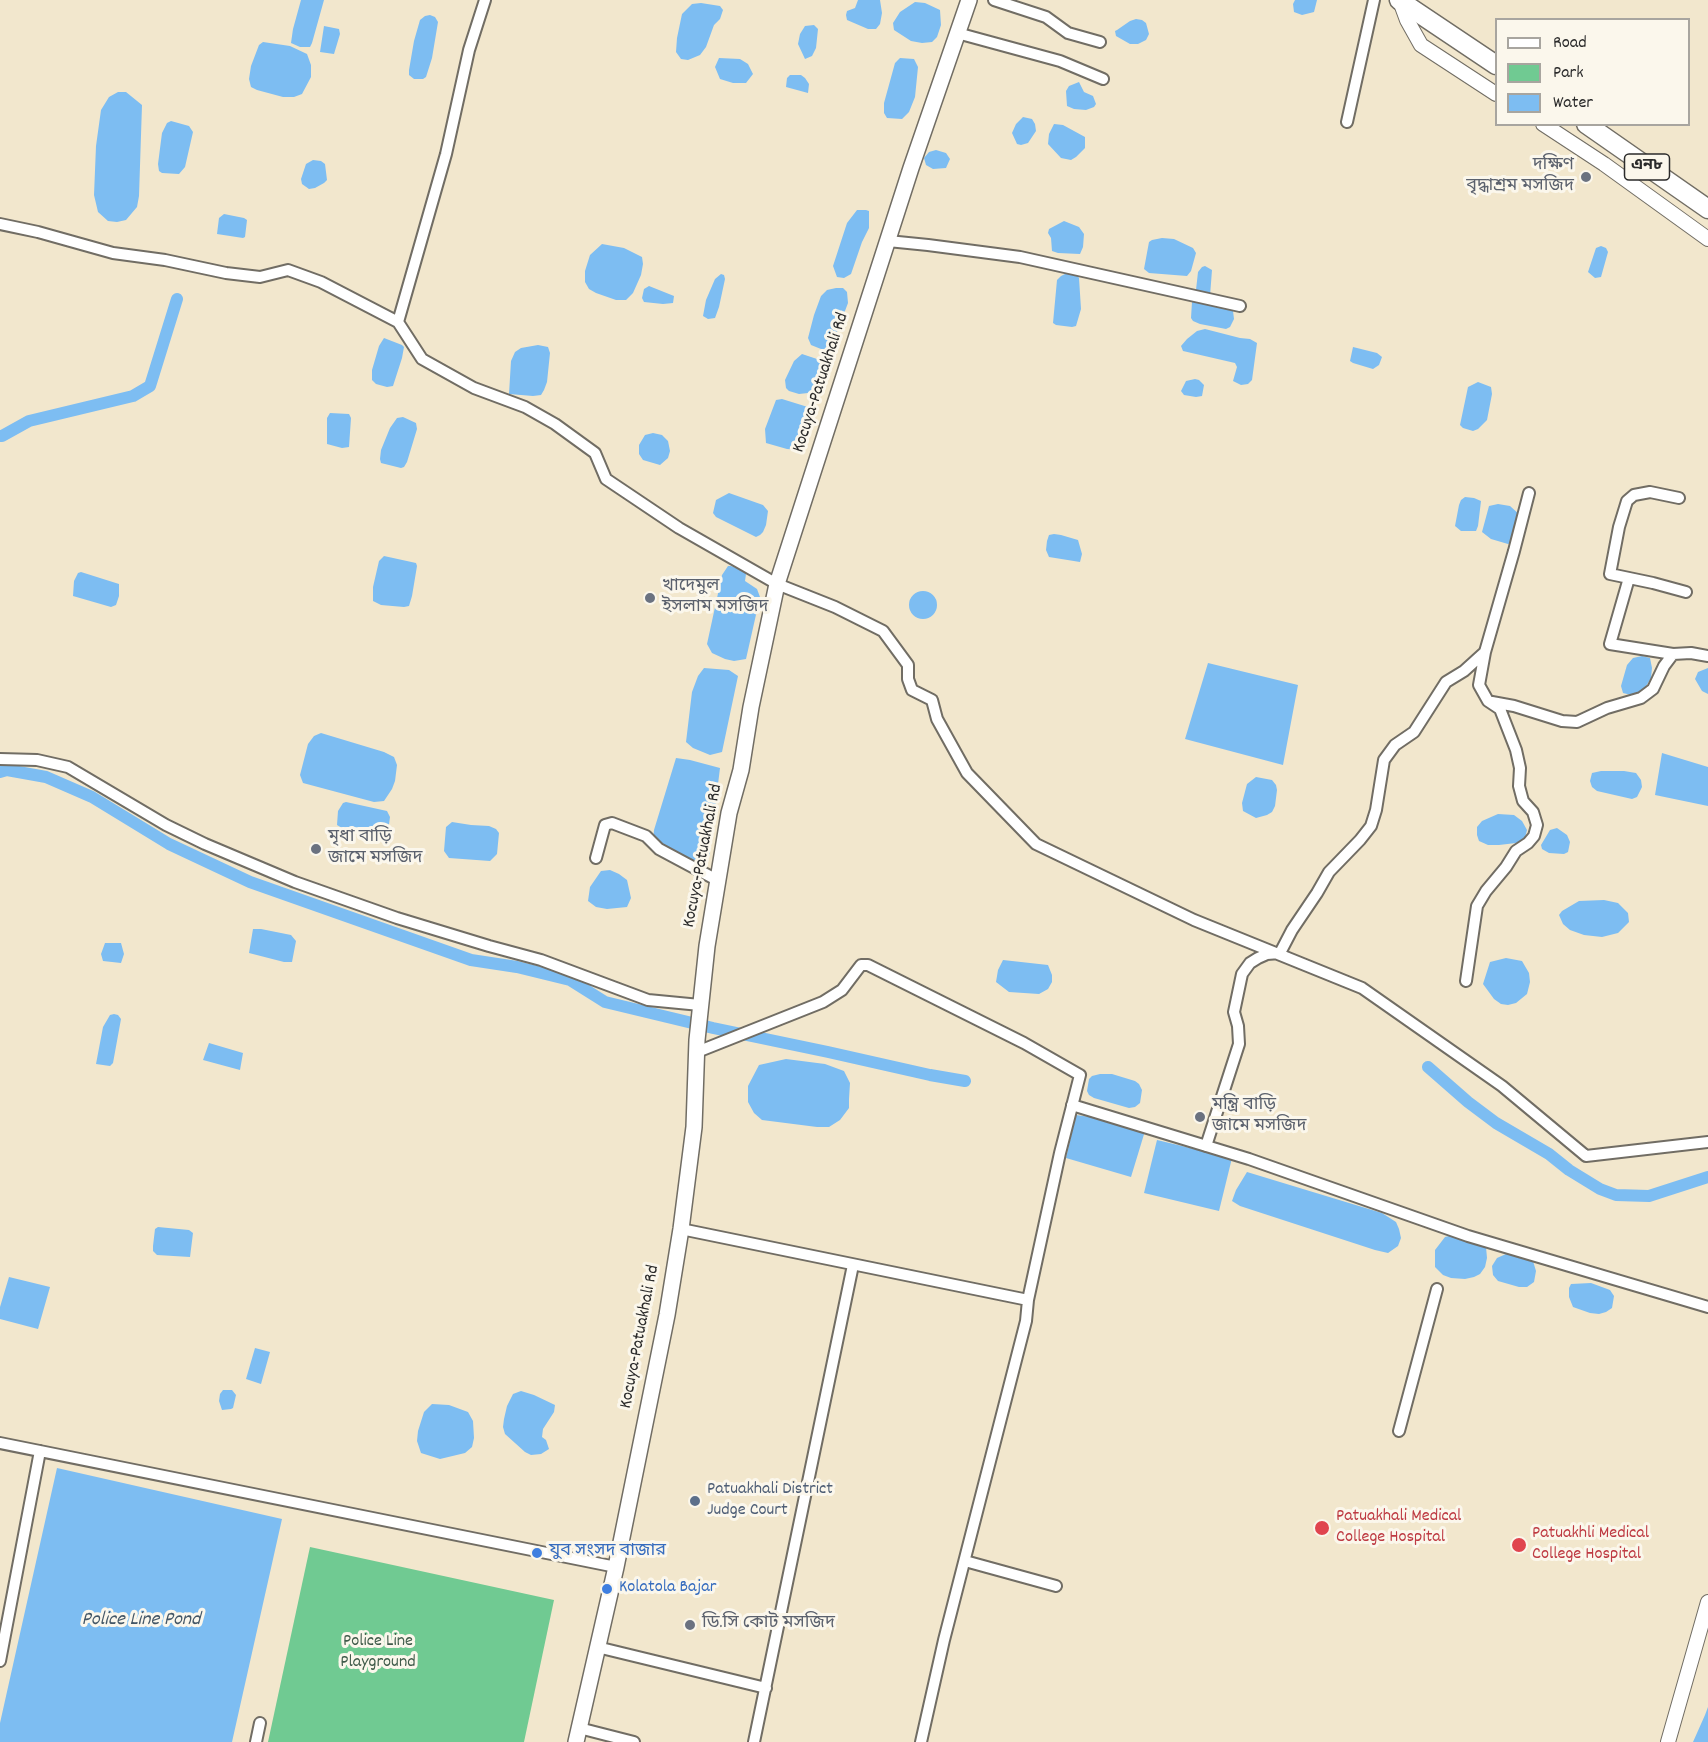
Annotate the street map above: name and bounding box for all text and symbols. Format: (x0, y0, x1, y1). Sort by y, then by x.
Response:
legend (1495, 18, 1690, 126)
text: Road (1553, 31, 1587, 56)
text: Park (1553, 61, 1584, 86)
text: Water (1553, 91, 1593, 116)
road number: এন৮ (1624, 154, 1670, 180)
place label: দক্ষিণ বৃদ্ধাশ্রম মসজিদ (1466, 156, 1574, 198)
marker: দক্ষিণ বৃদ্ধাশ্রম মসজিদ (1579, 170, 1593, 184)
street label: Kocuya-Patuakhali Rd (789, 310, 855, 456)
place label: খাদেমুল ইসলাম মসজিদ (662, 577, 768, 620)
marker: খাদেমুল ইসলাম মসজিদ (643, 591, 657, 605)
street label: Kocuya-Patuakhali Rd (680, 782, 728, 930)
place label: মৃধা বাড়ি জামে মসজিদ (328, 828, 422, 870)
marker: মৃধা বাড়ি জামে মসজিদ (309, 842, 323, 856)
place label: মন্ত্রি বাড়ি জামে মসজিদ (1212, 1096, 1306, 1138)
marker: মন্ত্রি বাড়ি জামে মসজিদ (1193, 1110, 1207, 1124)
street label: Kocuya-Patuakhali Rd (617, 1263, 665, 1411)
place label: Patuakhali District Judge Court (707, 1480, 833, 1522)
marker: Patuakhali District Judge Court (688, 1494, 702, 1508)
place label: Patuakhali Medical College Hospital (1336, 1507, 1461, 1550)
marker: Patuakhali Medical College Hospital (1313, 1519, 1331, 1537)
place label: Patuakhli Medical College Hospital (1532, 1524, 1649, 1567)
marker: Patuakhli Medical College Hospital (1510, 1536, 1528, 1554)
place label: যুব সংসদ বাজার (549, 1542, 666, 1564)
marker: যুব সংসদ বাজার (530, 1546, 544, 1560)
place label: Kolatola Bajar (619, 1578, 716, 1600)
marker: Kolatola Bajar (600, 1582, 614, 1596)
water label: Police Line Pond (82, 1609, 200, 1633)
place label: ডি.সি কোট মসজিদ (702, 1614, 835, 1636)
marker: ডি.সি কোট মসজিদ (683, 1618, 697, 1632)
park label: Police Line Playground (340, 1632, 416, 1674)

